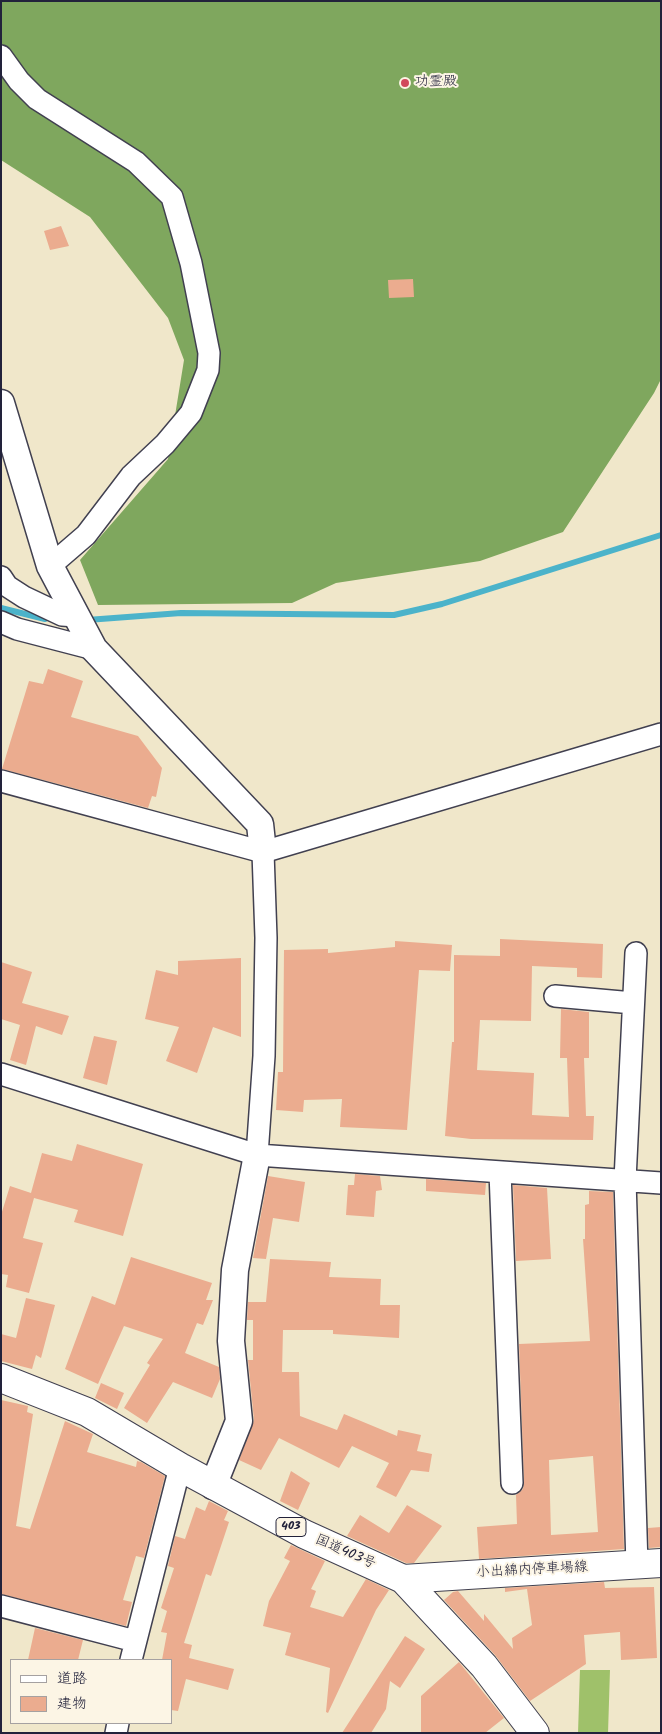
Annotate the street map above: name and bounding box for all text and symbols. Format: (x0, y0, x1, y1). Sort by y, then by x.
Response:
place label: 功霊殿 (415, 75, 457, 91)
marker: 功霊殿 (399, 77, 411, 89)
road number: 403 (276, 1518, 306, 1536)
street label: 国道403号 (312, 1532, 378, 1574)
street label: 小出綿内停車場線 (476, 1560, 588, 1582)
legend (10, 1659, 172, 1724)
text: 道路 (57, 1667, 87, 1691)
text: 建物 (57, 1692, 87, 1716)

